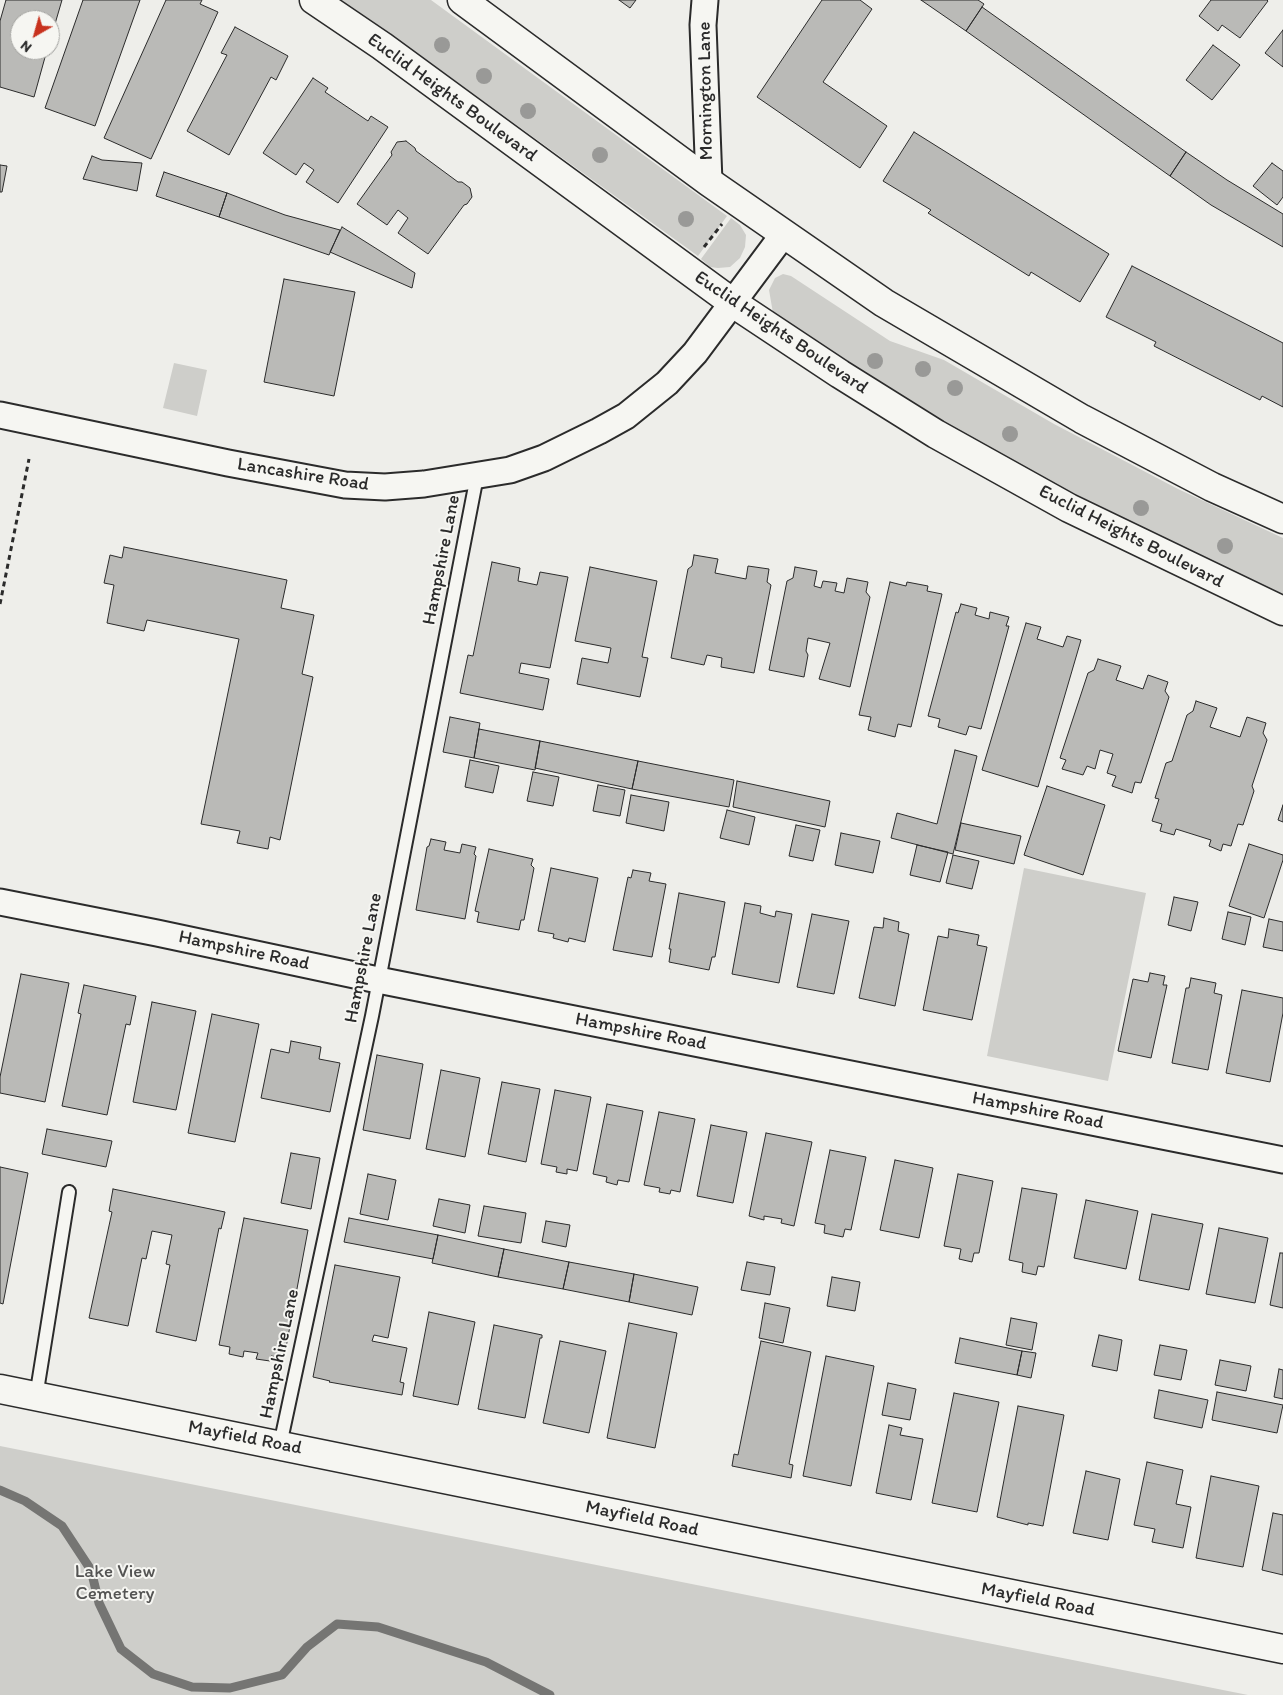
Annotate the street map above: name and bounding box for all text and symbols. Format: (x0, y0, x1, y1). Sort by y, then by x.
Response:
north arrow (10, 10, 60, 60)
street label: Mornington Lane (693, 21, 719, 161)
street label: Euclid Heights Boulevard (362, 29, 542, 167)
text: N (17, 37, 35, 56)
street label: Euclid Heights Boulevard (690, 266, 872, 400)
street label: Lancashire Road (235, 453, 371, 497)
street label: Euclid Heights Boulevard (1035, 480, 1227, 594)
street label: Hampshire Lane (418, 493, 466, 627)
street label: Hampshire Lane (340, 891, 388, 1025)
street label: Hampshire Road (176, 926, 312, 976)
street label: Hampshire Road (573, 1008, 709, 1056)
street label: Hampshire Road (970, 1087, 1106, 1135)
street label: Hampshire Lane (255, 1287, 305, 1421)
street label: Mayfield Road (186, 1416, 304, 1460)
street label: Mayfield Road (583, 1496, 701, 1542)
park label: Lake View Cemetery (75, 1561, 155, 1605)
street label: Mayfield Road (979, 1578, 1097, 1622)

